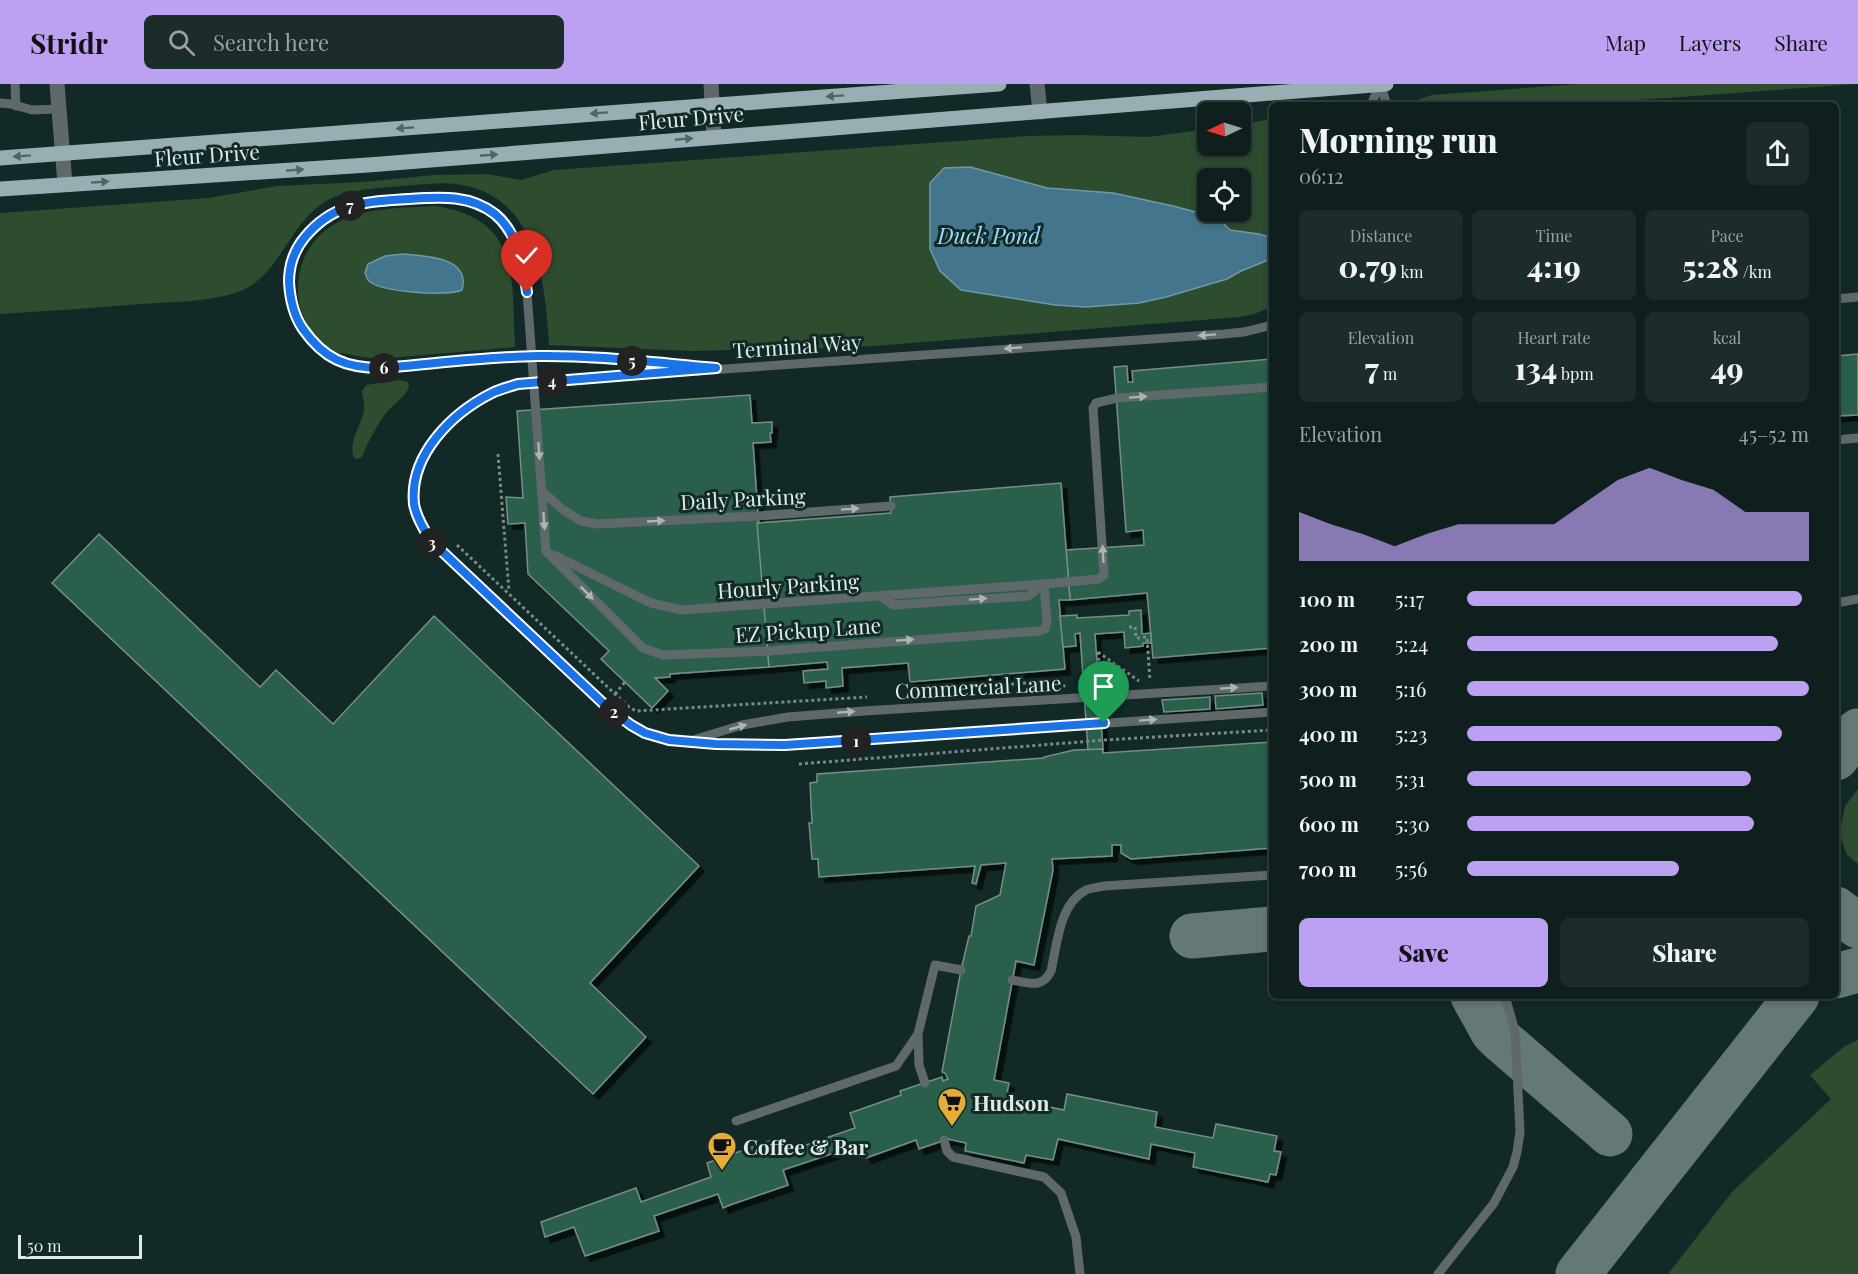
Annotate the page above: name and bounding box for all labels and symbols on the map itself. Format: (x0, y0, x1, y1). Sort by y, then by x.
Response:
one-way arrow (826, 91, 845, 101)
street label: Fleur Drive (637, 98, 745, 136)
north arrow (1197, 102, 1251, 156)
one-way arrow (590, 109, 609, 118)
one-way arrow (395, 123, 414, 133)
one-way arrow (674, 134, 693, 144)
street label: Fleur Drive (153, 136, 261, 172)
one-way arrow (480, 150, 499, 160)
one-way arrow (12, 152, 31, 161)
one-way arrow (285, 165, 304, 175)
one-way arrow (91, 177, 110, 187)
pin: 7 (335, 191, 365, 221)
water label: Duck Pond (937, 220, 1042, 250)
pin (501, 230, 552, 292)
street label: Terminal Way (732, 326, 863, 363)
one-way arrow (1198, 330, 1217, 340)
one-way arrow (1003, 344, 1022, 353)
pin: 5 (617, 346, 647, 376)
pin: 6 (369, 353, 399, 383)
pin: 4 (537, 366, 567, 396)
one-way arrow (1128, 392, 1147, 402)
one-way arrow (534, 441, 543, 460)
street label: Daily Parking (680, 481, 806, 515)
one-way arrow (841, 504, 860, 513)
one-way arrow (539, 512, 549, 531)
one-way arrow (646, 516, 665, 525)
pin: 3 (417, 528, 447, 558)
one-way arrow (1099, 545, 1108, 564)
street label: Hourly Parking (716, 566, 860, 604)
one-way arrow (580, 585, 594, 599)
one-way arrow (968, 594, 987, 604)
street label: EZ Pickup Lane (734, 610, 882, 648)
one-way arrow (895, 636, 914, 645)
pin (1078, 661, 1129, 723)
street label: Commercial Lane (894, 668, 1062, 704)
one-way arrow (1220, 684, 1239, 693)
pin: 2 (599, 697, 629, 727)
one-way arrow (836, 707, 855, 717)
one-way arrow (1138, 716, 1157, 725)
one-way arrow (729, 721, 747, 731)
pin: 1 (841, 726, 871, 756)
supermarket icon: Hudson (936, 1086, 968, 1128)
place label: Hudson (973, 1088, 1049, 1116)
cafe icon: Coffee & Bar (706, 1130, 738, 1172)
place label: Coffee & Bar (743, 1132, 868, 1160)
scale bar (18, 1232, 142, 1260)

